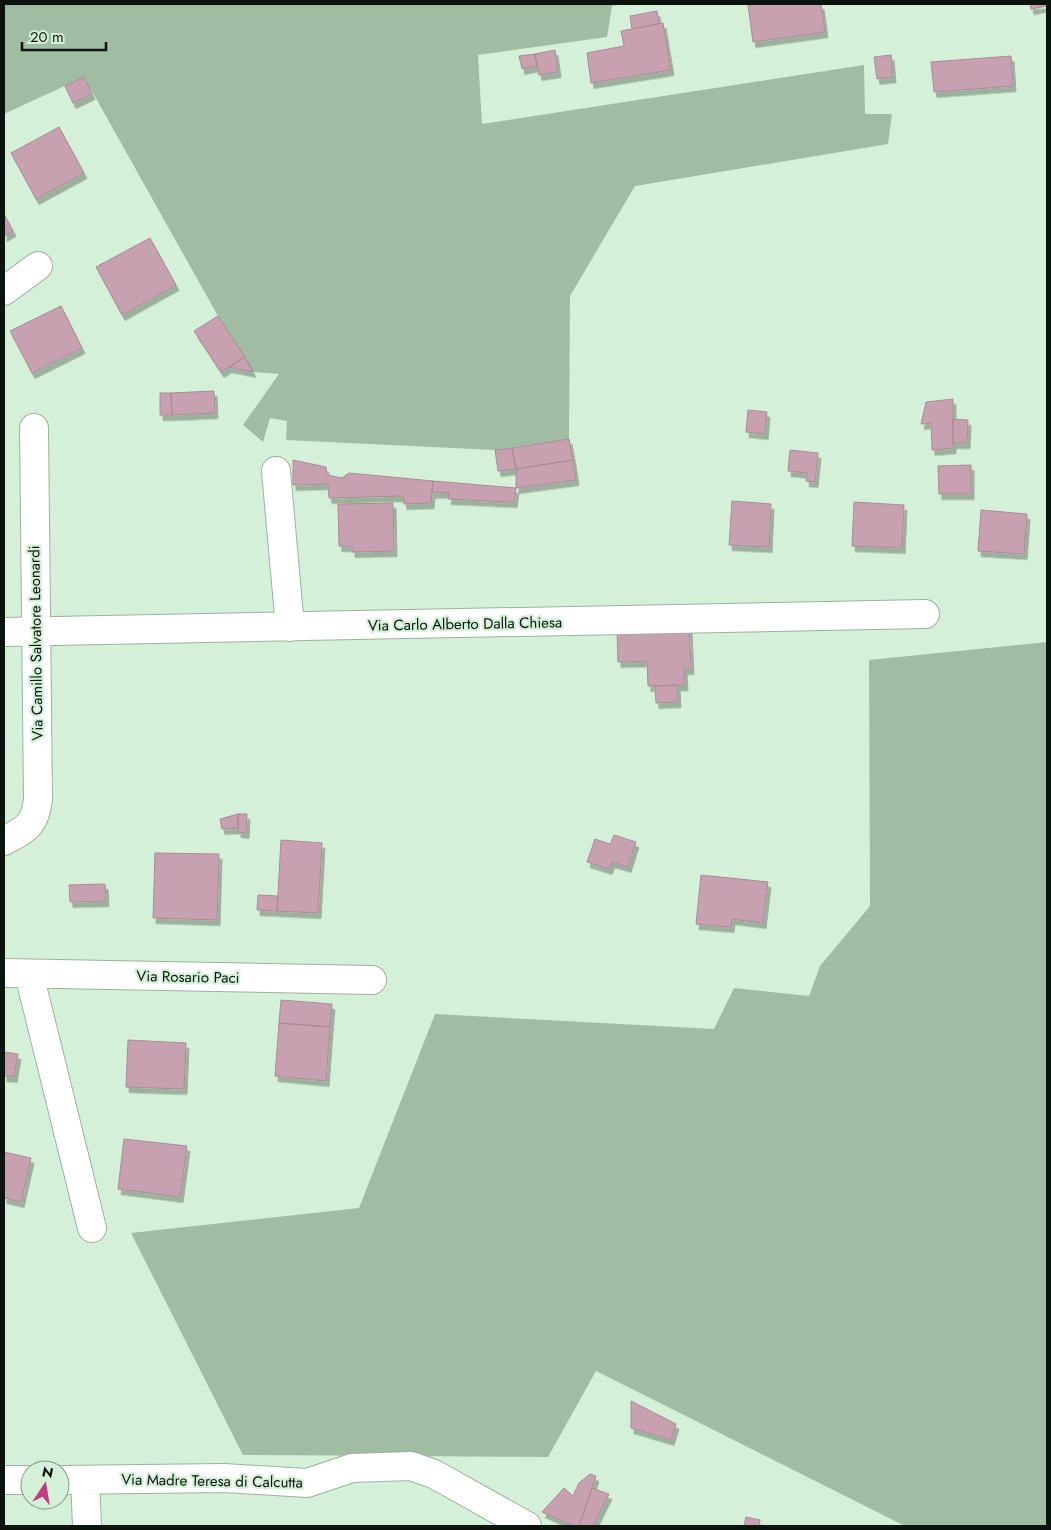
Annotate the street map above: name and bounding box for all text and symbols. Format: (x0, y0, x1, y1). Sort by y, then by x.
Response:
scale bar (22, 20, 106, 52)
text: 20 m (30, 26, 64, 48)
street label: Via Camillo Salvatore Leonardi (23, 545, 49, 741)
street label: Via Carlo Alberto Dalla Chiesa (368, 611, 562, 637)
street label: Via Rosario Paci (136, 965, 240, 989)
north arrow (20, 1460, 70, 1510)
text: N (40, 1461, 55, 1483)
street label: Via Madre Teresa di Calcutta (121, 1468, 303, 1494)

